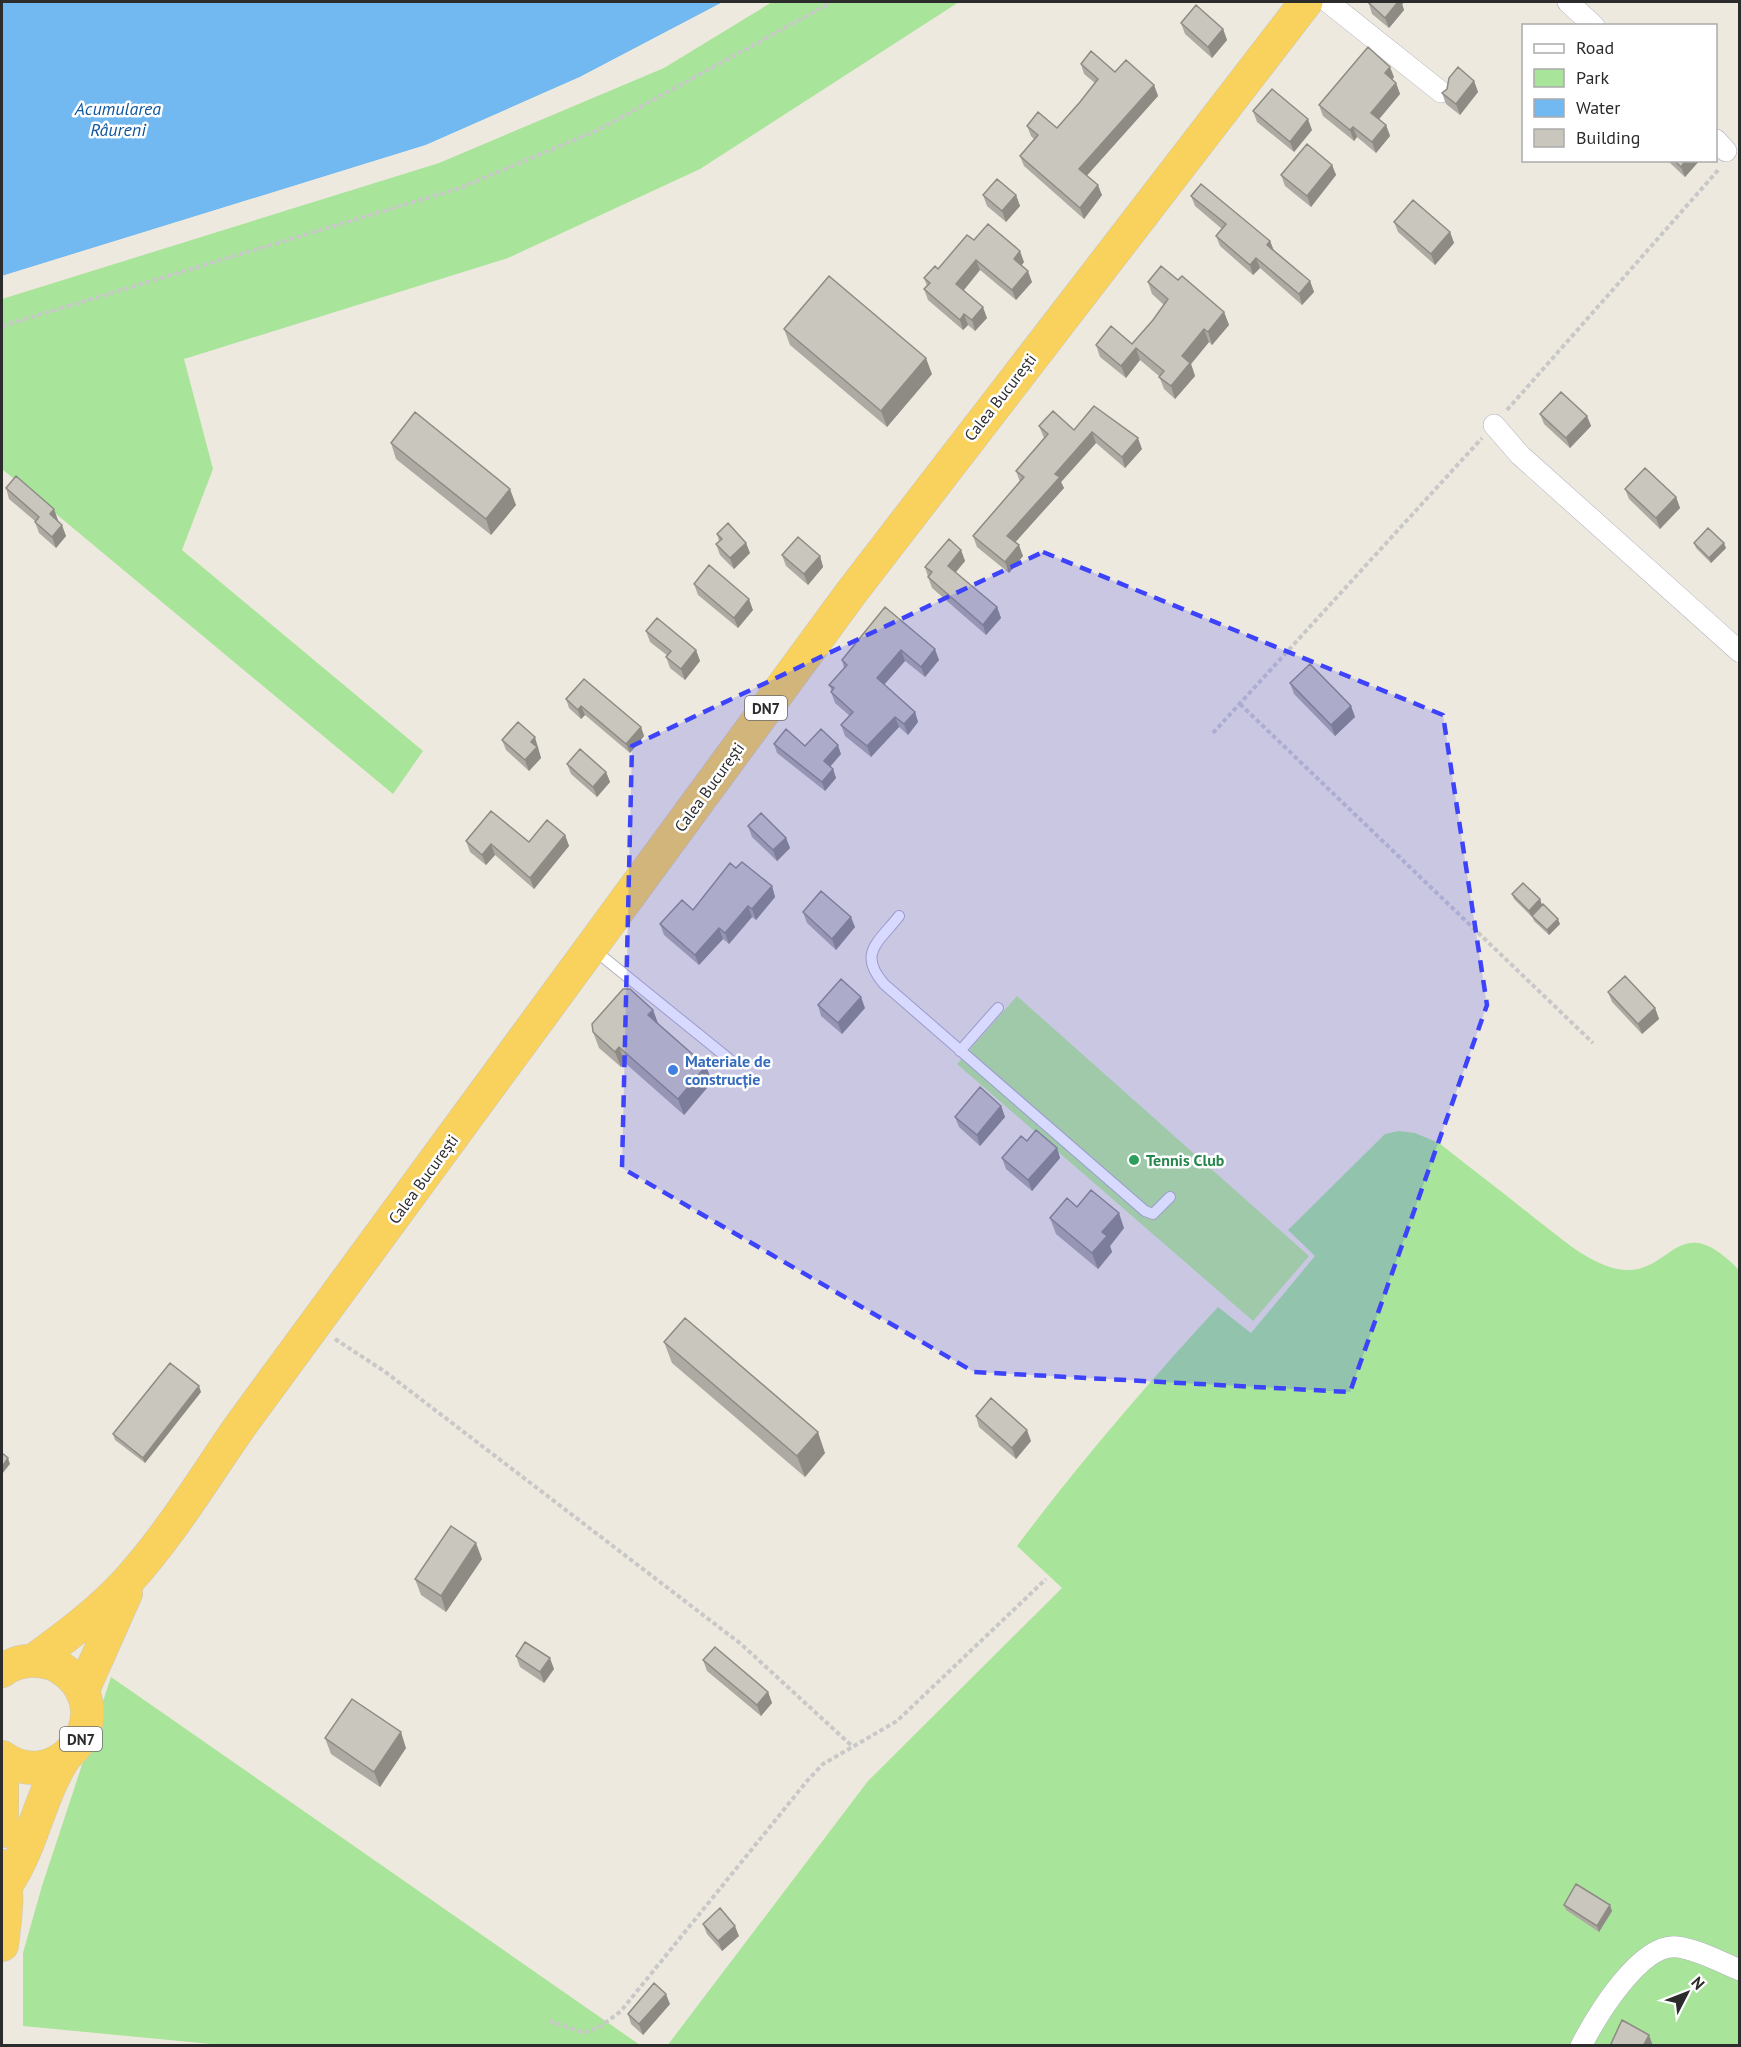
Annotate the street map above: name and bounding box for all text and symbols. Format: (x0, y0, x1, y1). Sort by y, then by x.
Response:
legend (1522, 24, 1717, 162)
text: Road (1576, 36, 1614, 59)
text: Park (1576, 66, 1609, 89)
text: Water (1576, 96, 1620, 119)
water label: Acumularea Râureni (74, 97, 161, 141)
text: Building (1576, 126, 1640, 149)
street label: Calea București (960, 349, 1040, 445)
road number: DN7 (745, 696, 787, 720)
street label: Calea București (670, 738, 748, 836)
place label: Materiale de construcție (685, 1051, 771, 1089)
marker: Materiale de construcție (666, 1063, 680, 1077)
street label: Calea București (384, 1130, 462, 1228)
place label: Tennis Club (1146, 1150, 1225, 1170)
marker: Tennis Club (1127, 1153, 1141, 1167)
road number: DN7 (60, 1727, 102, 1751)
north arrow (1657, 1963, 1717, 2023)
text: N (1687, 1972, 1709, 1994)

